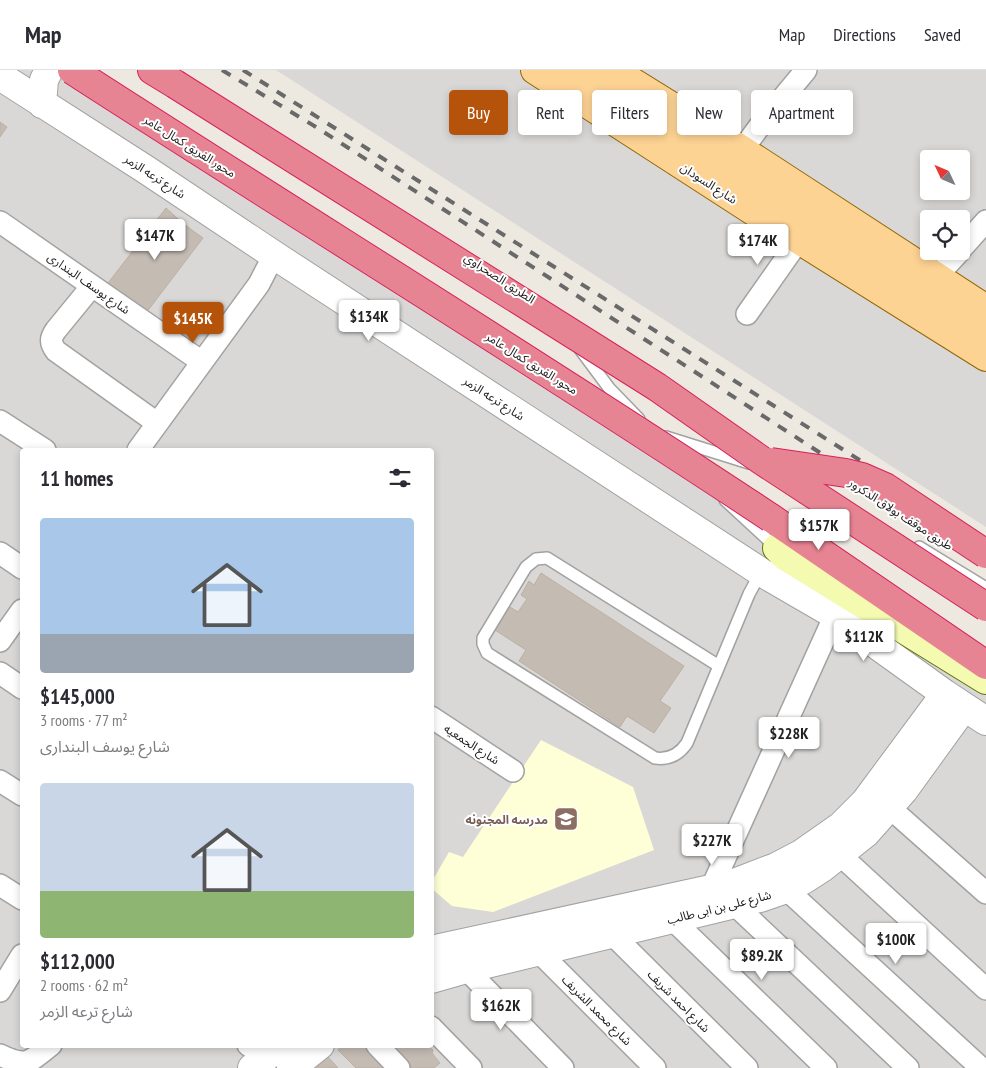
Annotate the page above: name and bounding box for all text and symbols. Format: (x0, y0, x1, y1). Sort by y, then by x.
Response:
text: Map (25, 19, 62, 50)
text: Map (779, 23, 805, 46)
text: Directions (833, 23, 896, 46)
text: Saved (924, 23, 961, 46)
chip: Buy (449, 90, 508, 135)
chip: Rent (518, 90, 582, 135)
chip: Filters (592, 90, 667, 135)
chip: New (677, 90, 741, 135)
chip: Apartment (751, 90, 853, 135)
street label: محور الفريق كمال عامر (140, 111, 239, 181)
street label: شارع ترعه الزمر (120, 150, 188, 203)
north arrow (920, 150, 970, 200)
map controls (920, 150, 970, 260)
street label: شارع السودان (677, 159, 740, 209)
button: locate (920, 210, 970, 260)
pin: $147K (120, 218, 190, 261)
pin: $174K (723, 224, 793, 266)
text: $147K (136, 225, 174, 245)
text: $174K (739, 230, 777, 250)
street label: شارع يوسف البندارى (44, 249, 133, 319)
street label: الطريق الصحراوي (460, 250, 538, 309)
pin: $134K (334, 300, 404, 342)
pin: $145K (158, 302, 228, 344)
text: $134K (350, 306, 388, 326)
text: $145K (174, 308, 212, 328)
street label: محور الفريق كمال عامر (482, 328, 581, 398)
street label: شارع ترعه الزمر (459, 372, 527, 425)
icon: filters (386, 464, 414, 492)
text: 11 homes (40, 465, 113, 492)
street label: طريق موقف بولاق الدكرور (845, 474, 956, 554)
pin: $157K (784, 508, 854, 551)
text: $157K (800, 515, 838, 535)
icon: home (182, 550, 272, 640)
pin: $112K (829, 620, 899, 662)
text: $112K (845, 626, 883, 646)
text: $145,000 (40, 683, 115, 710)
text: 3 rooms · 77 m² (40, 710, 128, 730)
pin: $228K (754, 716, 824, 759)
street label: شارع الجمعيه (440, 721, 503, 769)
text: $228K (770, 723, 808, 743)
text: شارع يوسف البندارى (40, 736, 170, 756)
school or university icon: مدرسه المجنونه (553, 806, 579, 832)
place label: مدرسه المجنونه (466, 812, 548, 827)
icon: home (182, 815, 272, 905)
pin: $227K (677, 824, 747, 866)
text: $227K (693, 830, 731, 850)
street label: شارع على بن ابى طالب (665, 887, 773, 929)
pin: $100K (861, 922, 931, 965)
text: $100K (877, 929, 915, 949)
pin: $89.2K (721, 938, 803, 981)
text: $89.2K (741, 945, 783, 965)
text: $112,000 (40, 948, 115, 975)
street label: شارع احمد شريف (643, 967, 713, 1037)
street label: شارع محمد الشريف (557, 972, 635, 1050)
text: 2 rooms · 62 m² (40, 975, 128, 995)
pin: $162K (466, 988, 536, 1031)
text: $162K (482, 995, 520, 1015)
text: شارع ترعه الزمر (40, 1001, 133, 1021)

